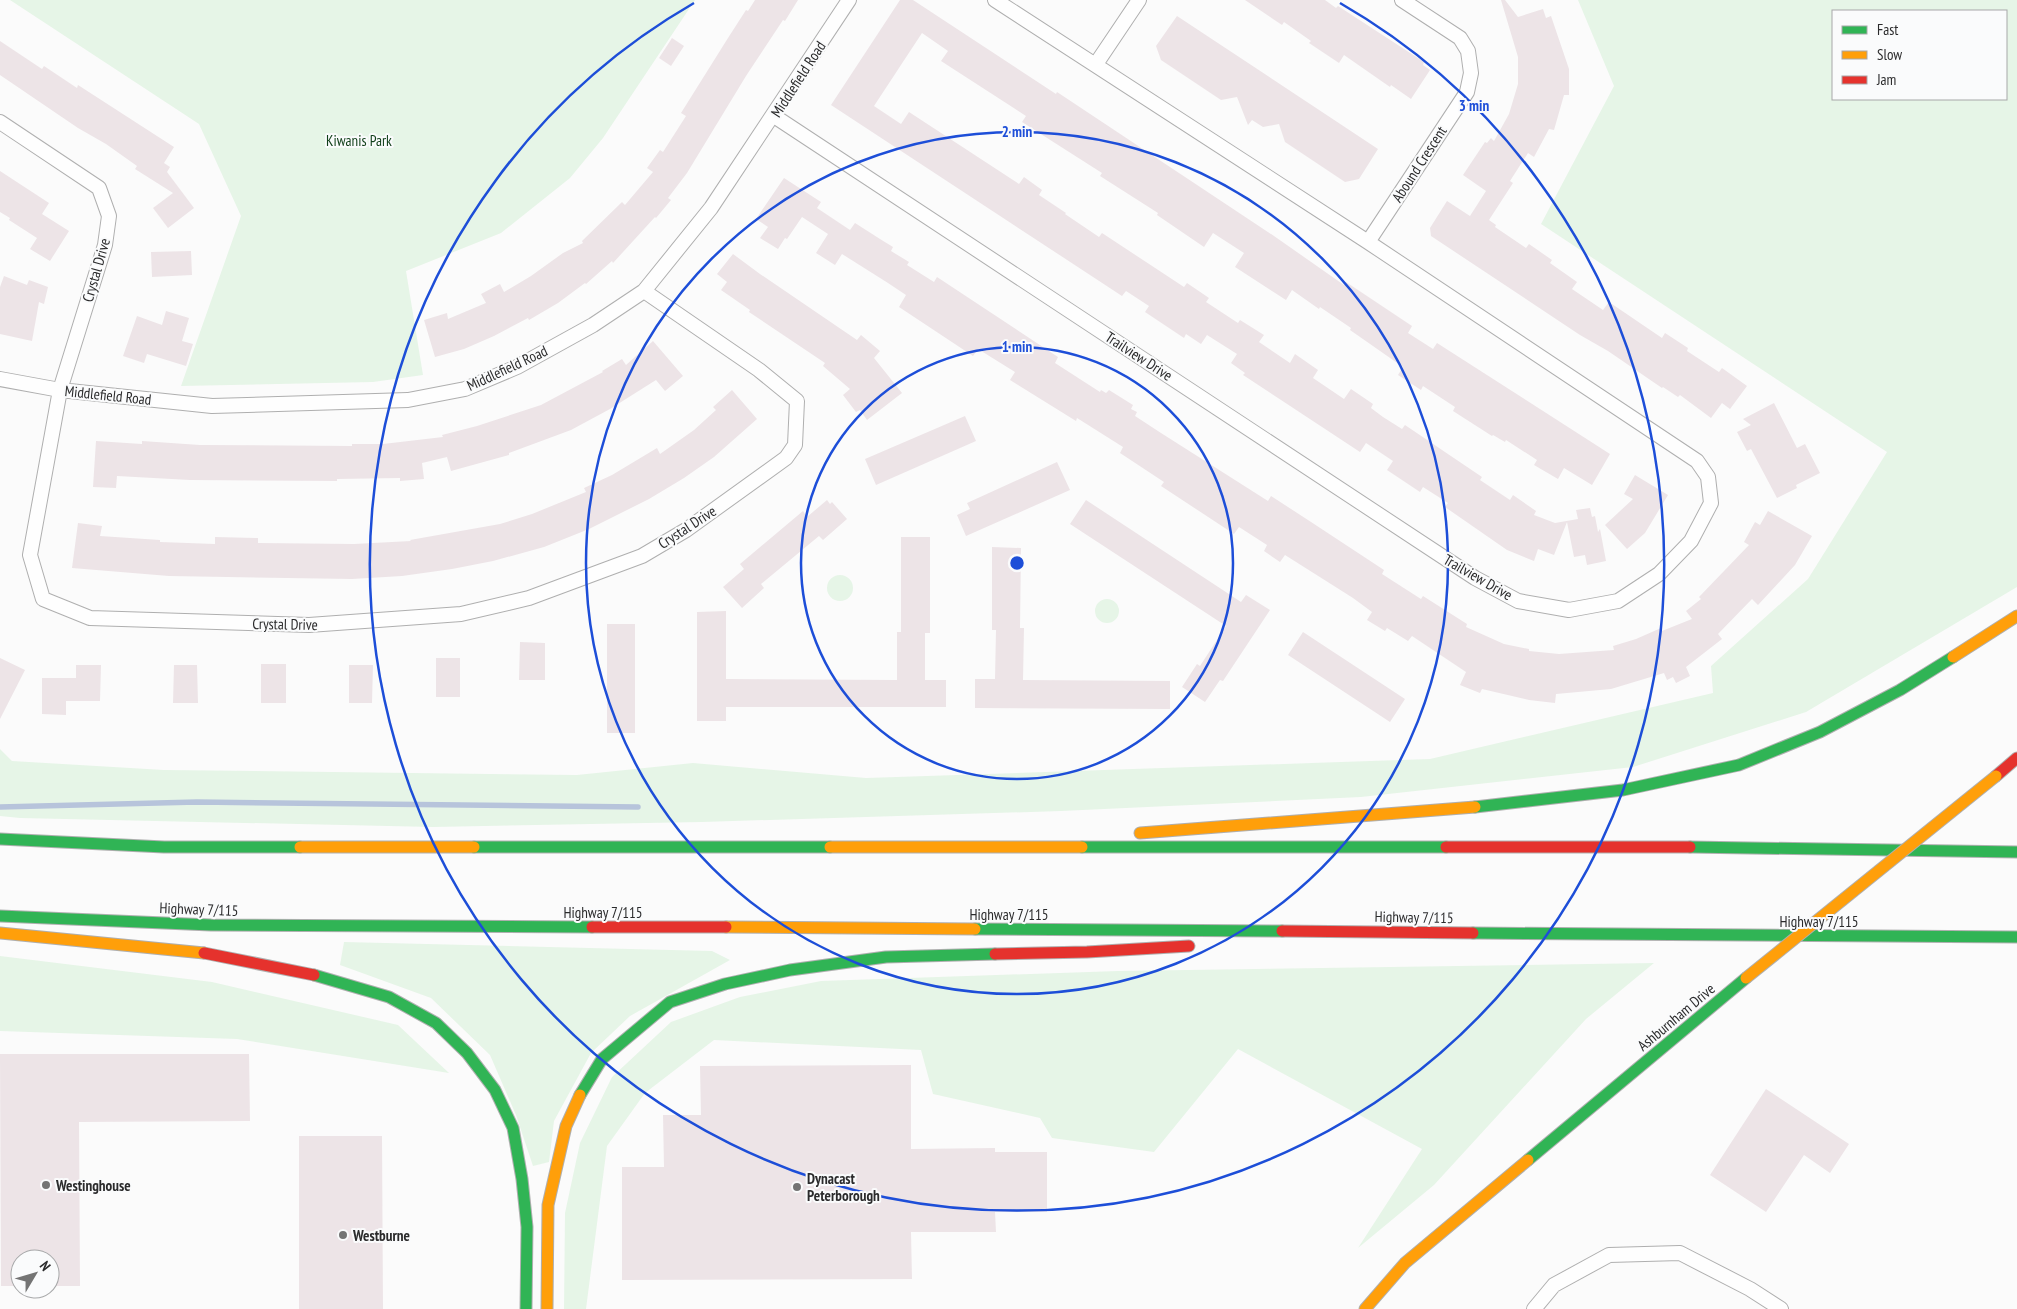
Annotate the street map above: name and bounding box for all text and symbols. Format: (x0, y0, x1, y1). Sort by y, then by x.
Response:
legend (1832, 10, 2007, 100)
text: Fast (1877, 20, 1898, 39)
street label: Middlefield Road (766, 37, 830, 121)
text: Slow (1877, 45, 1902, 64)
text: Jam (1876, 70, 1896, 89)
text: 3 min (1459, 96, 1489, 115)
text: 2 min (1002, 122, 1032, 141)
street label: Abound Crescent (1387, 122, 1451, 206)
park label: Kiwanis Park (326, 131, 392, 150)
street label: Crystal Drive (78, 236, 114, 304)
street label: Trailview Drive (1102, 327, 1176, 385)
text: 1 min (1002, 337, 1032, 356)
street label: Middlefield Road (464, 341, 550, 395)
street label: Middlefield Road (64, 381, 152, 409)
street label: Crystal Drive (654, 501, 720, 553)
street label: Trailview Drive (1440, 550, 1516, 604)
centre of rings (1008, 554, 1026, 572)
street label: Crystal Drive (252, 614, 318, 634)
street label: Highway 7/115 (159, 898, 239, 920)
street label: Highway 7/115 (563, 903, 643, 922)
street label: Highway 7/115 (969, 905, 1049, 924)
street label: Highway 7/115 (1374, 907, 1454, 927)
street label: Highway 7/115 (1779, 912, 1859, 931)
street label: Ashburnham Drive (1633, 979, 1719, 1055)
place label: Dynacast Peterborough (807, 1169, 880, 1205)
place label: Westinghouse (55, 1176, 131, 1195)
marker: Westinghouse (40, 1179, 52, 1191)
marker: Dynacast Peterborough (791, 1181, 803, 1193)
place label: Westburne (352, 1226, 410, 1245)
marker: Westburne (337, 1229, 349, 1241)
north arrow (10, 1249, 60, 1299)
text: N (36, 1257, 55, 1275)

